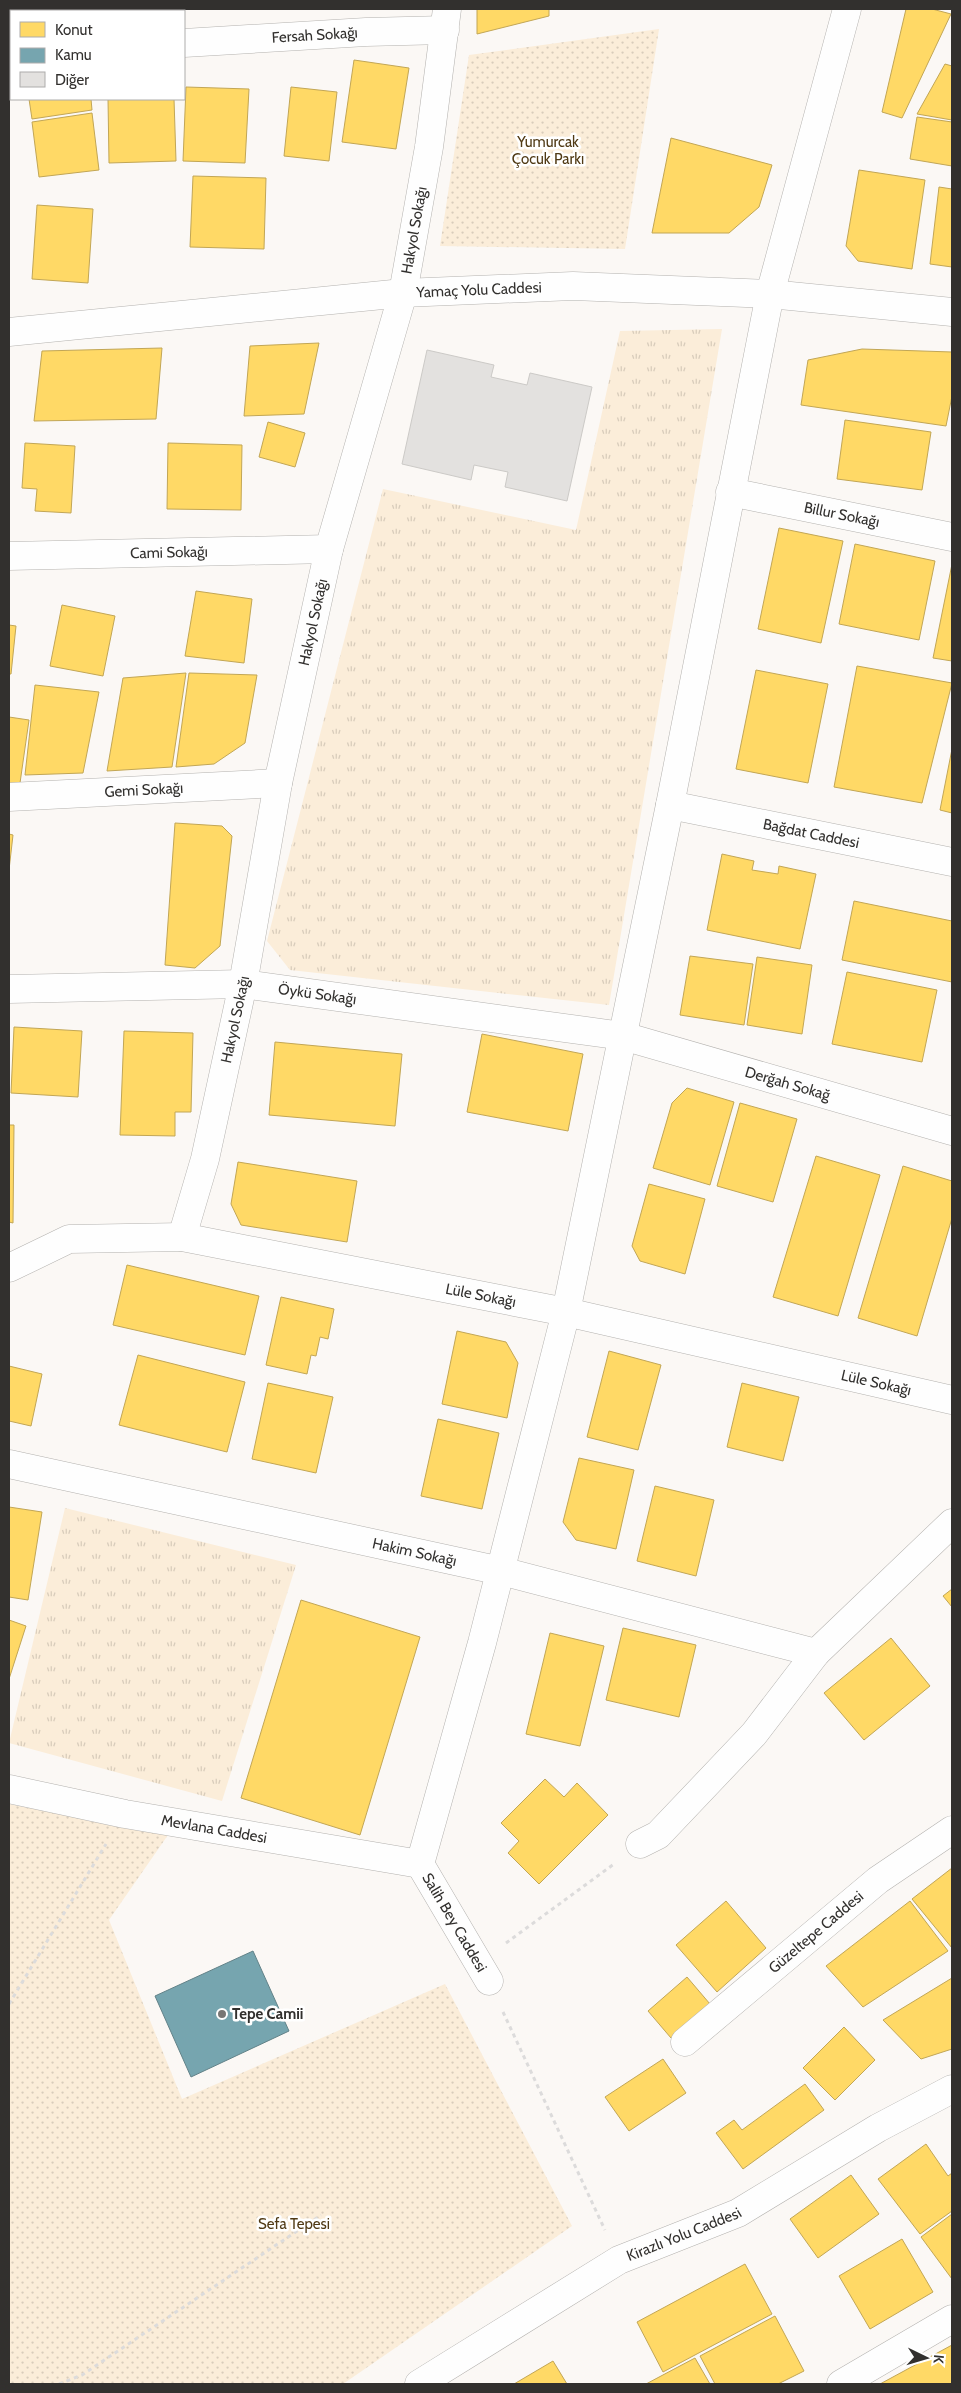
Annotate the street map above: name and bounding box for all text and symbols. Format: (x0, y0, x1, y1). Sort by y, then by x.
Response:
legend (10, 10, 185, 100)
text: Konut (55, 21, 93, 39)
street label: Fersah Sokağı (271, 24, 358, 47)
text: Kamu (55, 46, 92, 64)
text: Diğer (55, 71, 89, 89)
park label: Yumurcak Çocuk Parkı (512, 133, 584, 168)
street label: Hakyol Sokağı (398, 185, 431, 276)
street label: Yamaç Yolu Caddesi (415, 278, 542, 301)
street label: Billur Sokağı (802, 498, 881, 531)
street label: Cami Sokağı (130, 543, 208, 562)
street label: Hakyol Sokağı (295, 577, 331, 667)
street label: Gemi Sokağı (104, 779, 184, 801)
street label: Bağdat Caddesi (761, 815, 861, 852)
street label: Hakyol Sokağı (217, 975, 253, 1065)
street label: Öykü Sokağı (277, 980, 357, 1008)
street label: Derğah Sokağ (743, 1063, 833, 1105)
street label: Lüle Sokağı (444, 1280, 517, 1311)
street label: Lüle Sokağı (839, 1366, 913, 1399)
street label: Hakim Sokağı (371, 1534, 458, 1570)
street label: Mevlana Caddesi (160, 1811, 268, 1847)
street label: Salih Bey Caddesi (418, 1870, 491, 1975)
street label: Güzeltepe Caddesi (765, 1887, 867, 1977)
place label: Tepe Camii (232, 2005, 303, 2023)
marker: Tepe Camii (216, 2008, 228, 2020)
street label: Kirazlı Yolu Caddesi (624, 2204, 745, 2265)
park label: Sefa Tepesi (258, 2215, 330, 2233)
north arrow (901, 2333, 951, 2383)
text: K (930, 2354, 948, 2365)

